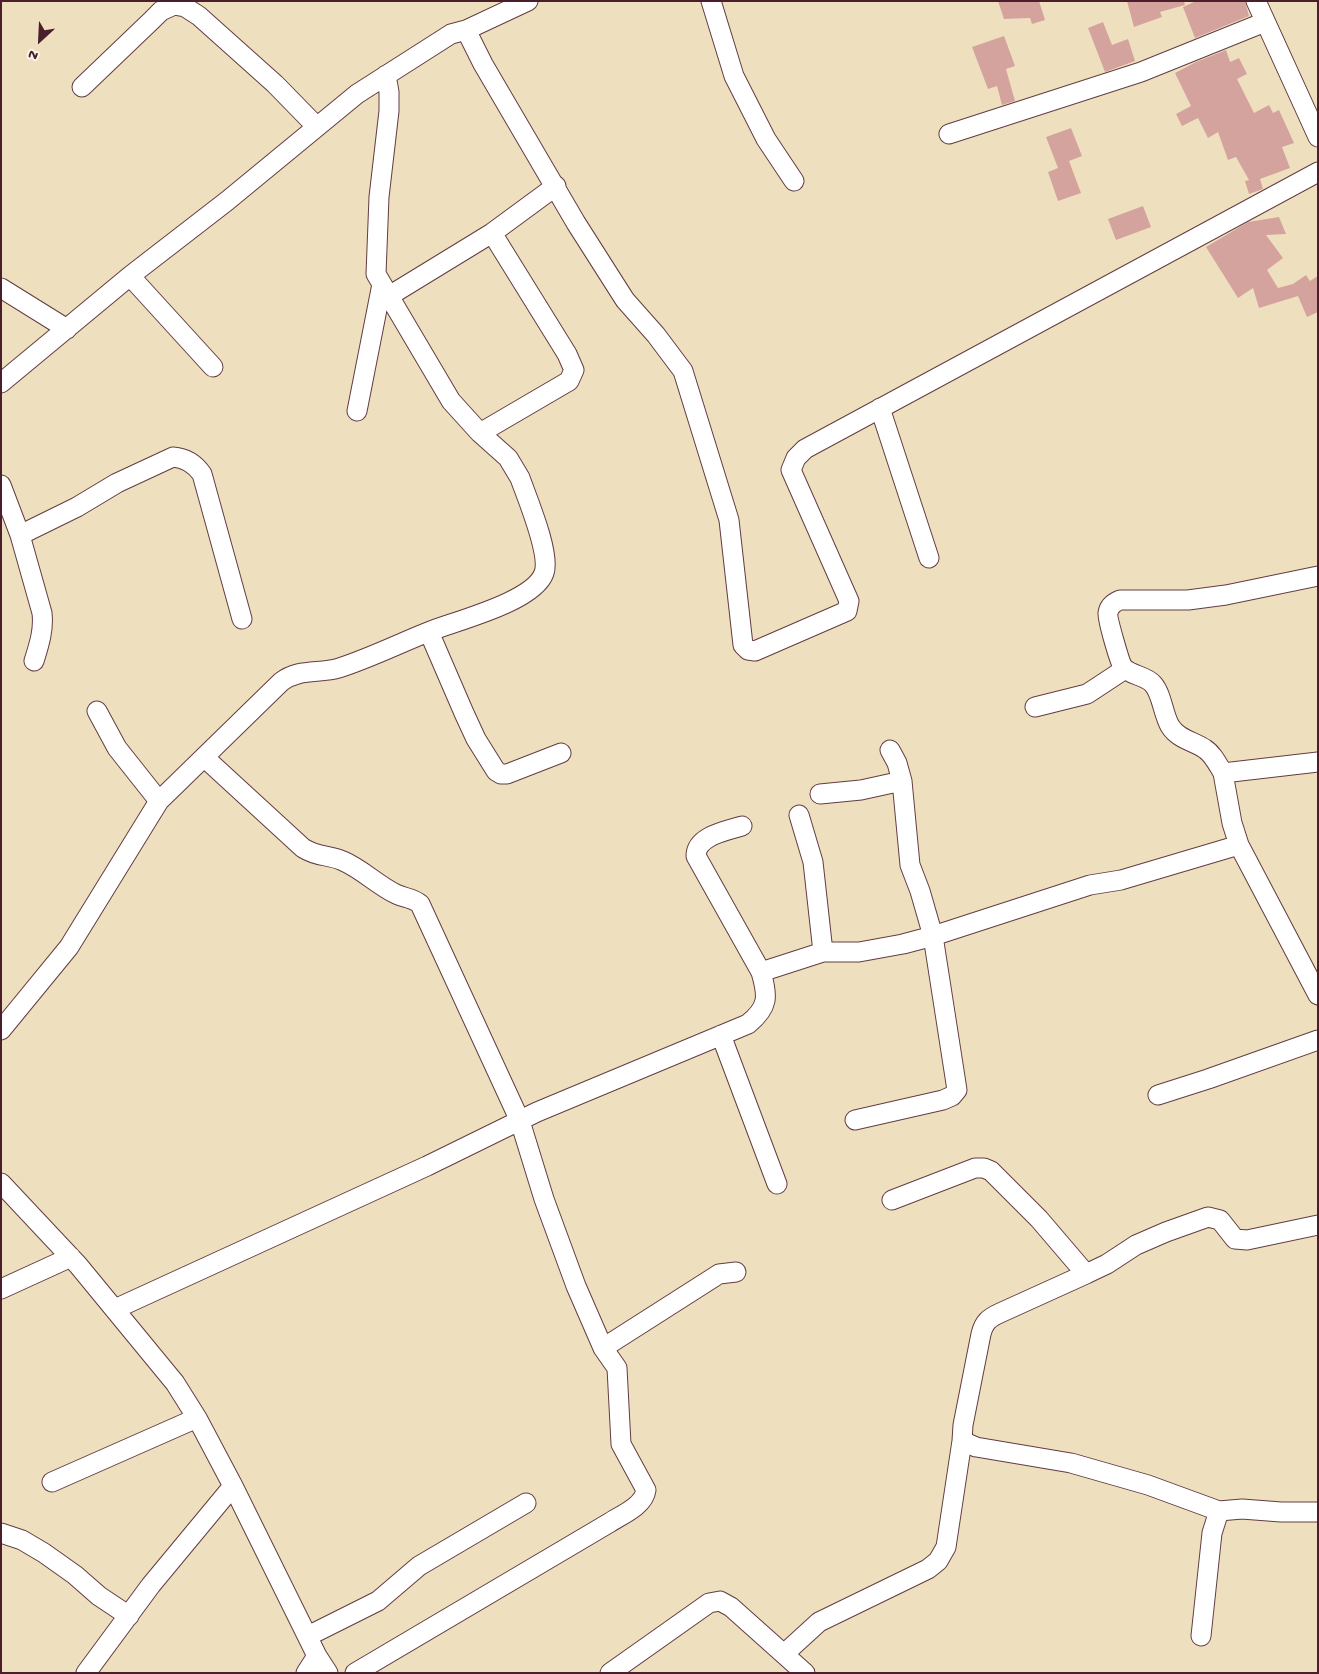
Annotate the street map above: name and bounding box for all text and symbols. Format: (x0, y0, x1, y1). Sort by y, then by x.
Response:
north arrow (15, 15, 65, 65)
text: N (26, 44, 41, 64)

